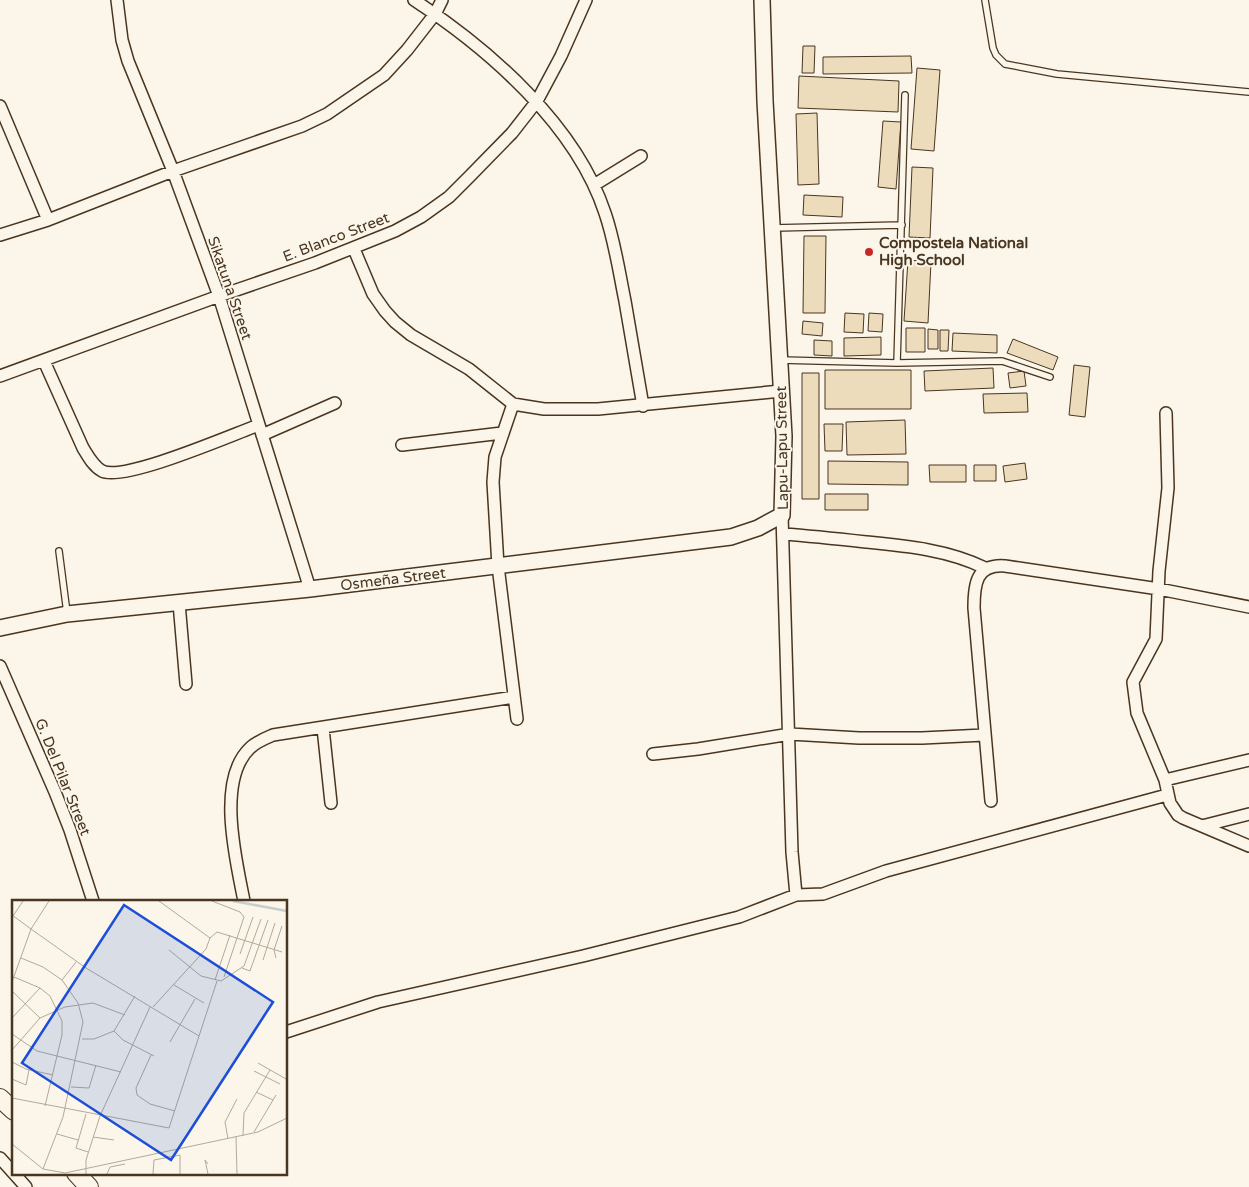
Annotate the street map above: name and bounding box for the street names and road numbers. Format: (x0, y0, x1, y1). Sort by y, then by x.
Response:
street label: E. Blanco Street (280, 208, 392, 266)
street label: Sikatuna Street (204, 234, 256, 342)
street label: Lapu-Lapu Street (772, 385, 792, 510)
street label: Osmeña Street (339, 564, 447, 594)
street label: G. Del Pilar Street (31, 716, 95, 838)

